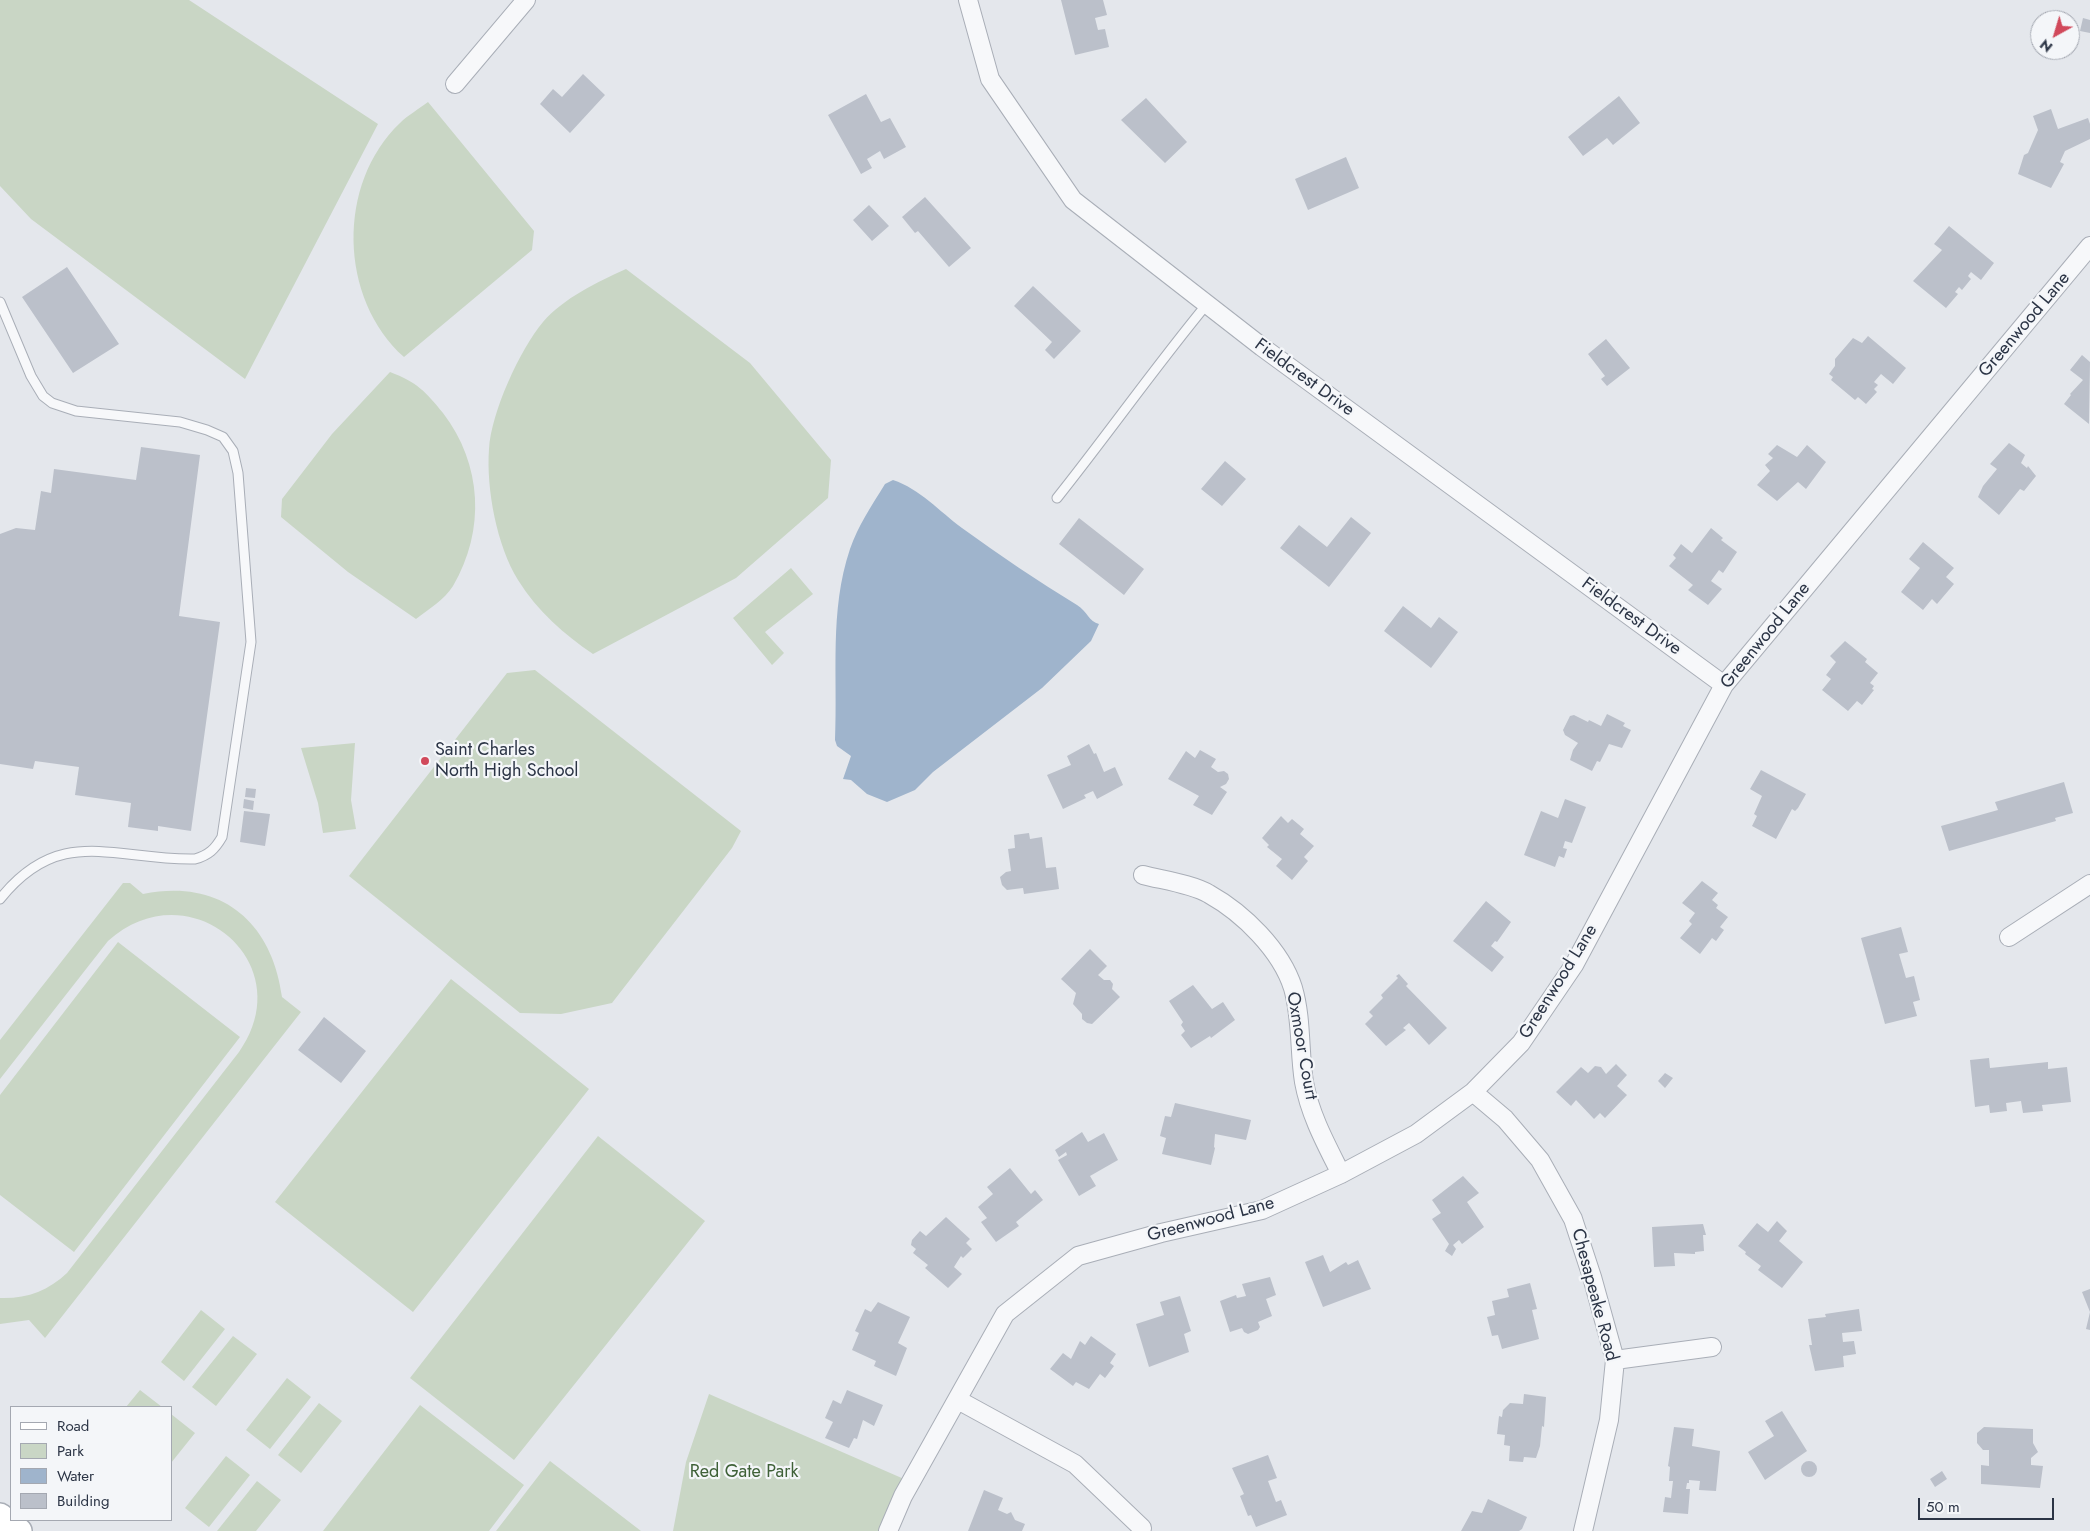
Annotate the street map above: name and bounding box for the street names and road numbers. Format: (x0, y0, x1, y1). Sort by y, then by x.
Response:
street label: Greenwood Lane (1975, 268, 2075, 382)
street label: Fieldcrest Drive (1250, 335, 1358, 421)
street label: Fieldcrest Drive (1577, 574, 1685, 660)
street label: Greenwood Lane (1717, 578, 1815, 694)
street label: Greenwood Lane (1515, 921, 1603, 1043)
street label: Oxmoor Court (1281, 990, 1321, 1102)
street label: Greenwood Lane (1145, 1193, 1277, 1247)
street label: Chesapeake Road (1566, 1226, 1622, 1364)

